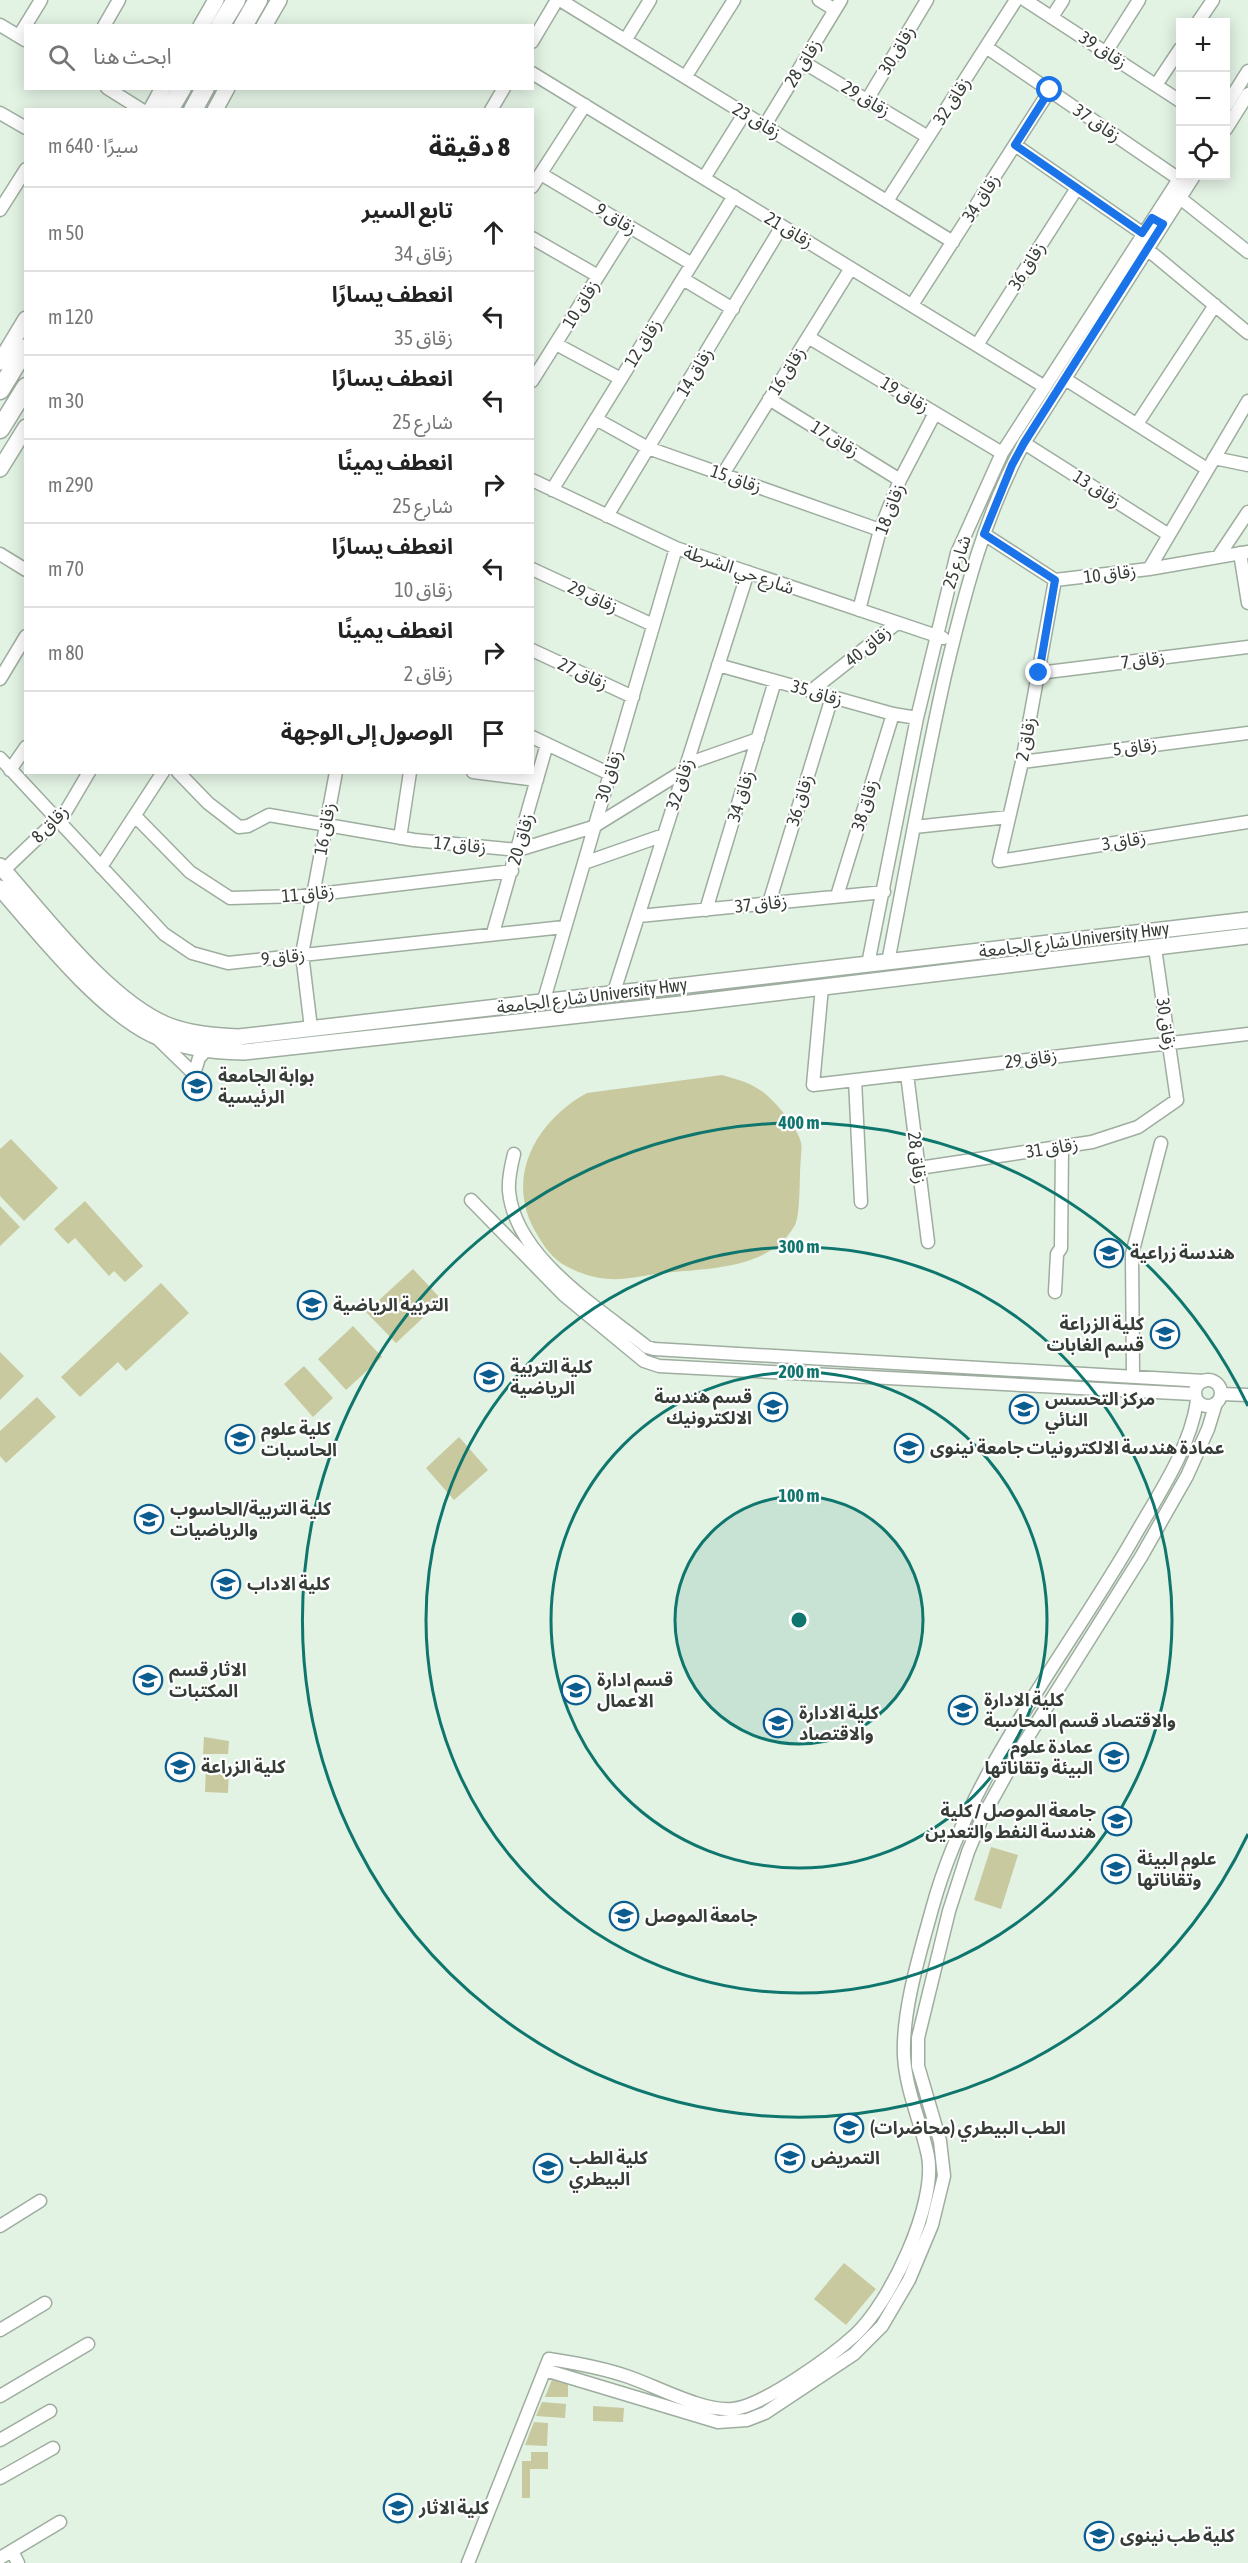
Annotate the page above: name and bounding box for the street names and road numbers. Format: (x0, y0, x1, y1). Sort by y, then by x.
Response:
street label: زقاق 30 (874, 22, 920, 78)
street label: زقاق 39 (1075, 26, 1131, 74)
street label: زقاق 28 (780, 35, 826, 91)
street label: زقاق 32 (928, 73, 976, 129)
street label: زقاق 29 (838, 76, 894, 122)
street label: زقاق 23 (729, 98, 785, 144)
street label: زقاق 37 (1069, 99, 1125, 147)
street label: زقاق 34 (957, 170, 1005, 226)
street label: زقاق 9 (591, 198, 641, 240)
street label: زقاق 21 (761, 207, 817, 253)
street label: زقاق 36 (1004, 238, 1050, 294)
street label: زقاق 10 (558, 276, 604, 332)
street label: زقاق 12 (620, 315, 666, 371)
street label: زقاق 16 (764, 343, 810, 399)
street label: زقاق 14 (672, 344, 718, 400)
street label: زقاق 19 (877, 372, 933, 418)
street label: زقاق 17 (807, 416, 863, 462)
street label: زقاق 15 (708, 460, 764, 498)
street label: زقاق 13 (1069, 465, 1125, 513)
street label: زقاق 18 (870, 480, 910, 538)
street label: شارع 25 (938, 533, 979, 592)
street label: شارع حي الشرطة (680, 541, 797, 602)
street label: زقاق 10 (1083, 560, 1137, 588)
street label: زقاق 29 (564, 576, 622, 618)
street label: زقاق 40 (841, 621, 895, 671)
street label: زقاق 7 (1120, 646, 1166, 674)
street label: زقاق 27 (554, 653, 612, 695)
street label: زقاق 35 (789, 675, 845, 711)
street label: زقاق 2 (1011, 715, 1041, 763)
street label: زقاق 5 (1112, 733, 1158, 761)
street label: زقاق 30 (591, 748, 627, 804)
street label: زقاق 32 (661, 756, 699, 812)
street label: زقاق 34 (723, 768, 759, 824)
street label: زقاق 36 (782, 772, 818, 828)
street label: زقاق 38 (847, 777, 883, 833)
street label: زقاق 8 (27, 800, 73, 848)
street label: زقاق 16 (310, 801, 340, 857)
street label: زقاق 20 (503, 811, 539, 867)
street label: زقاق 3 (1100, 827, 1148, 855)
street label: زقاق 17 (433, 832, 487, 858)
street label: زقاق 11 (281, 881, 335, 907)
street label: زقاق 37 (734, 890, 788, 918)
street label: شارع الجامعة University Hwy (978, 917, 1171, 966)
street label: زقاق 9 (260, 944, 306, 970)
street label: شارع الجامعة University Hwy (496, 973, 689, 1022)
street label: زقاق 30 (1151, 996, 1181, 1052)
street label: زقاق 29 (1004, 1045, 1058, 1073)
street label: زقاق 28 (903, 1131, 931, 1185)
street label: زقاق 31 (1024, 1133, 1080, 1163)

